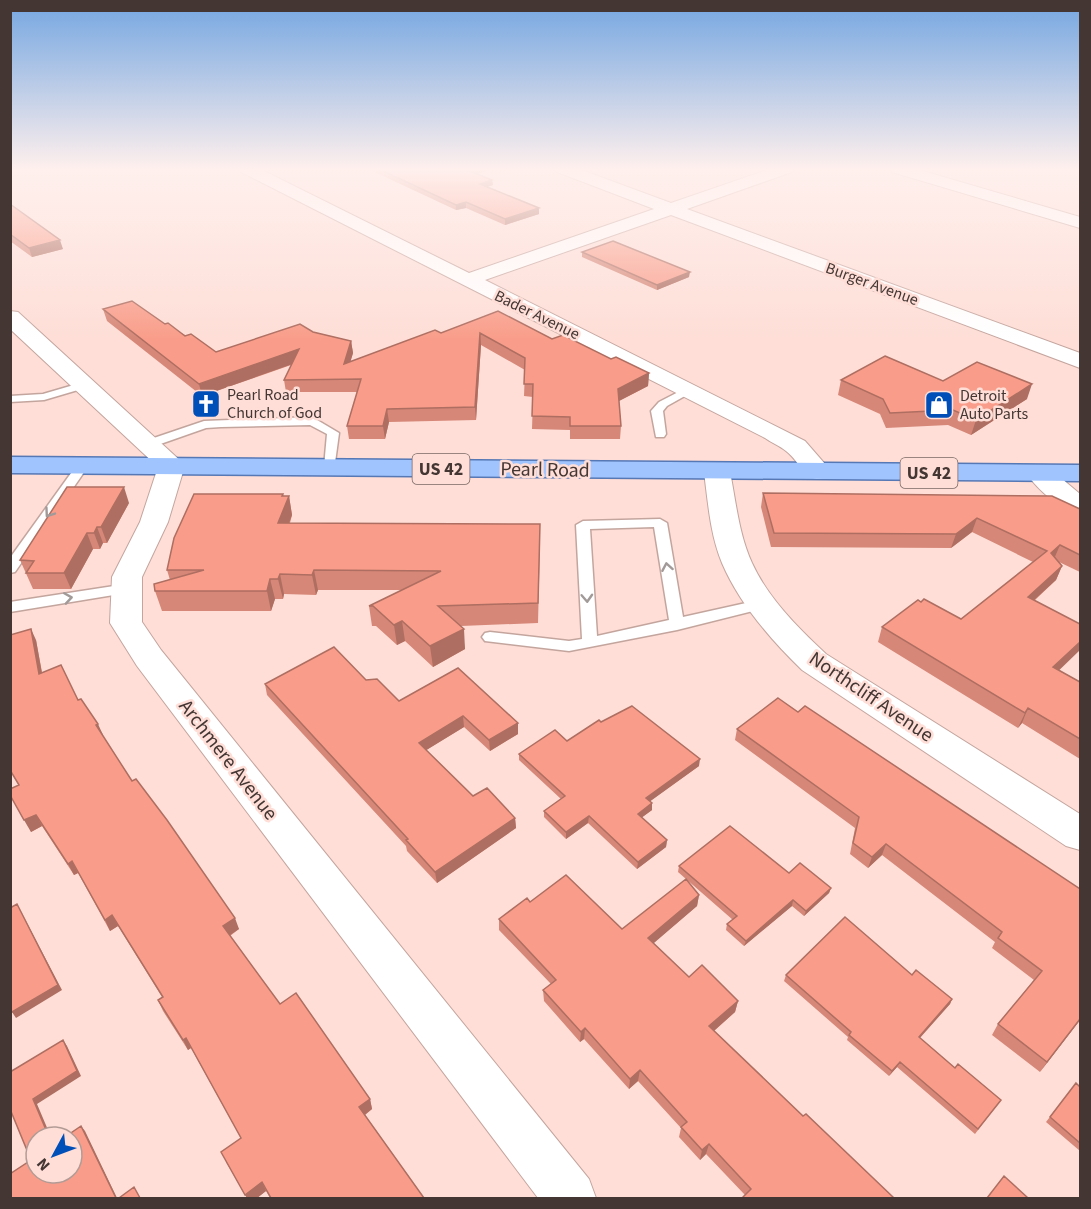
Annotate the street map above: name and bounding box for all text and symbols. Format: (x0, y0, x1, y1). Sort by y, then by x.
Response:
street label: Burger Avenue (822, 257, 922, 311)
street label: Bader Avenue (491, 285, 583, 345)
place label: Pearl Road Church of God (227, 384, 322, 424)
place label: Detroit Auto Parts (960, 385, 1029, 425)
church icon: Pearl Road Church of God (190, 388, 222, 420)
shop icon: Detroit Auto Parts (923, 389, 955, 421)
road number: US 42 (412, 454, 470, 484)
street label: Pearl Road (500, 455, 590, 485)
road number: US 42 (900, 458, 958, 488)
one-way arrow (45, 506, 56, 517)
one-way arrow (661, 563, 674, 573)
one-way arrow (64, 592, 73, 604)
one-way arrow (581, 594, 594, 603)
street label: Northcliff Avenue (803, 645, 939, 749)
street label: Archmere Avenue (172, 694, 284, 826)
north arrow (24, 1125, 84, 1185)
text: N (32, 1153, 55, 1175)

